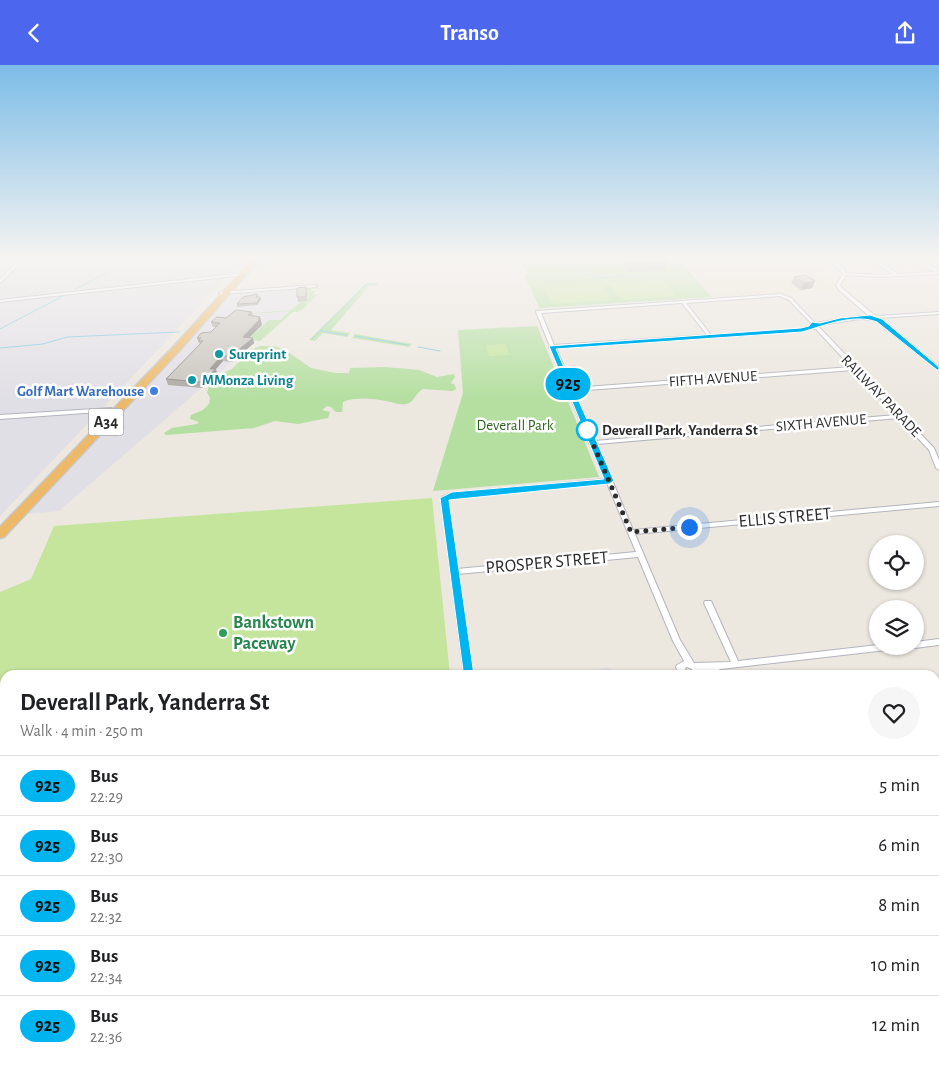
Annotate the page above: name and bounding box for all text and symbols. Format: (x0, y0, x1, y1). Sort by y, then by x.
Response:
icon: back (20, 19, 48, 47)
icon: share (891, 19, 919, 47)
text: Transo (440, 22, 499, 44)
place label: Sureprint (229, 347, 286, 362)
marker: Sureprint (213, 348, 225, 360)
street label: RAILWAY PARADE (838, 352, 924, 440)
line badge: 925 (539, 368, 597, 400)
street label: FIFTH AVENUE (668, 368, 758, 390)
place label: MMonza Living (202, 373, 294, 388)
marker: MMonza Living (186, 374, 198, 386)
text: 925 (556, 375, 580, 393)
place label: Golf Mart Warehouse (17, 384, 144, 399)
marker: Golf Mart Warehouse (148, 385, 160, 397)
road number: A34 (88, 409, 124, 436)
street label: SIXTH AVENUE (775, 412, 867, 434)
park label: Deverall Park (476, 418, 554, 433)
marker: Deverall Park, Yanderra St (576, 419, 598, 441)
place label: Deverall Park, Yanderra St (602, 423, 758, 438)
street label: ELLIS STREET (738, 505, 832, 531)
your location (677, 515, 702, 540)
map controls (869, 535, 924, 655)
button: locate (869, 535, 924, 590)
street label: PROSPER STREET (485, 549, 609, 577)
button: layers (869, 600, 924, 655)
place label: Bankstown Paceway (233, 614, 314, 653)
marker: Bankstown Paceway (217, 627, 229, 639)
button: heart (868, 687, 920, 739)
text: Deverall Park, Yanderra St (20, 691, 269, 715)
text: Walk · 4 min · 250 m (20, 723, 143, 739)
text: Bus (90, 767, 118, 786)
text: 5 min (879, 776, 920, 795)
text: 925 (35, 777, 60, 795)
text: 22:29 (90, 789, 123, 805)
text: Bus (90, 827, 118, 846)
text: 6 min (878, 836, 920, 855)
text: 925 (35, 837, 60, 855)
text: 22:30 (90, 849, 123, 865)
text: Bus (90, 887, 118, 906)
text: 8 min (878, 896, 920, 915)
text: 925 (35, 897, 60, 915)
text: 22:32 (90, 909, 122, 925)
text: Bus (90, 947, 118, 966)
text: 10 min (871, 956, 920, 975)
text: 925 (35, 957, 60, 975)
text: 22:34 (90, 969, 123, 985)
text: Bus (90, 1007, 118, 1026)
text: 12 min (872, 1016, 920, 1035)
text: 925 (35, 1017, 60, 1035)
text: 22:36 (90, 1029, 122, 1045)

